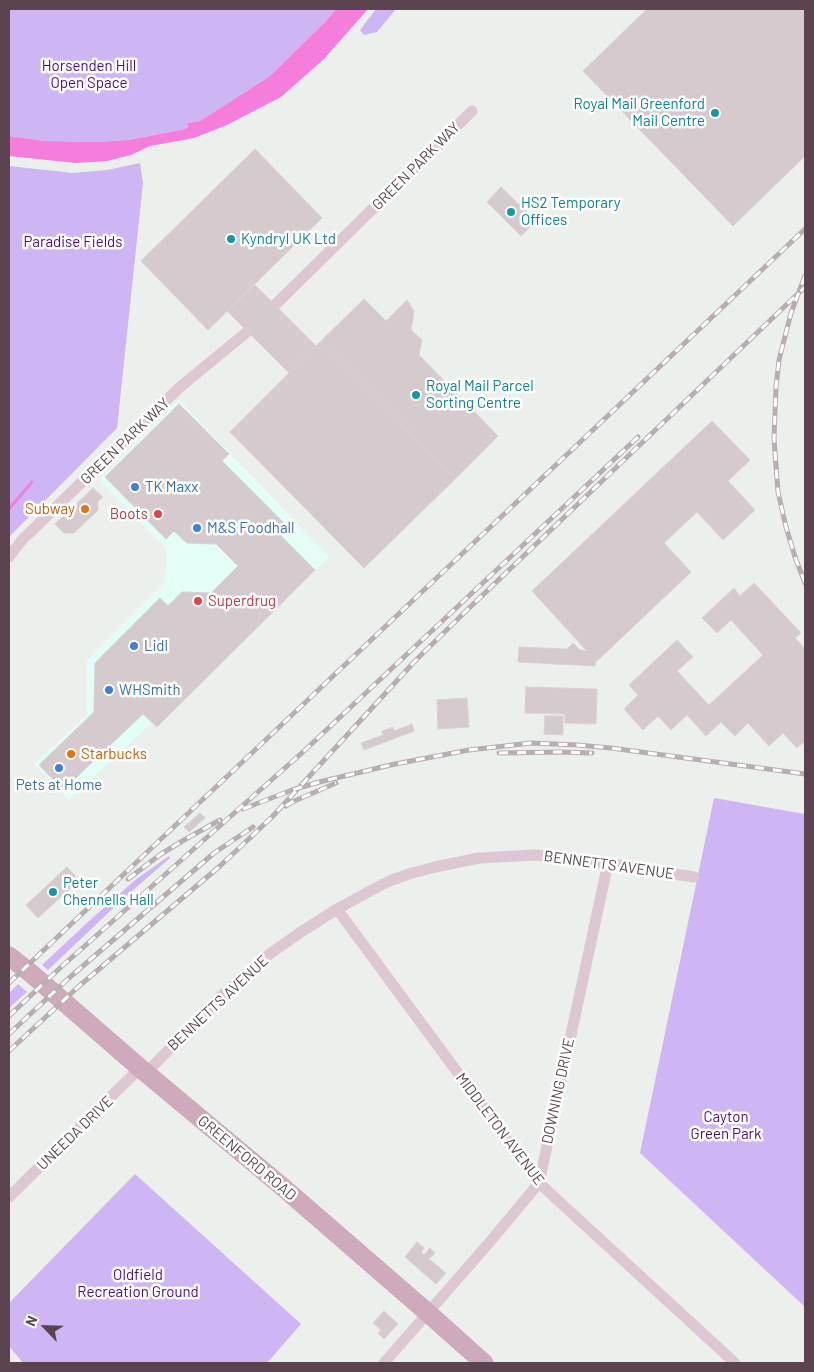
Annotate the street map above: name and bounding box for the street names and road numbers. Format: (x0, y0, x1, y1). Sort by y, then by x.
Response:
street label: GREEN PARK WAY (368, 118, 464, 214)
street label: GREEN PARK WAY (77, 394, 173, 488)
street label: BENNETTS AVENUE (543, 847, 675, 883)
street label: BENNETTS AVENUE (164, 952, 272, 1054)
street label: DOWNING DRIVE (538, 1036, 578, 1146)
street label: MIDDLETON AVENUE (452, 1069, 548, 1189)
street label: UNEEDA DRIVE (33, 1092, 117, 1174)
street label: GREENFORD ROAD (194, 1112, 300, 1204)

